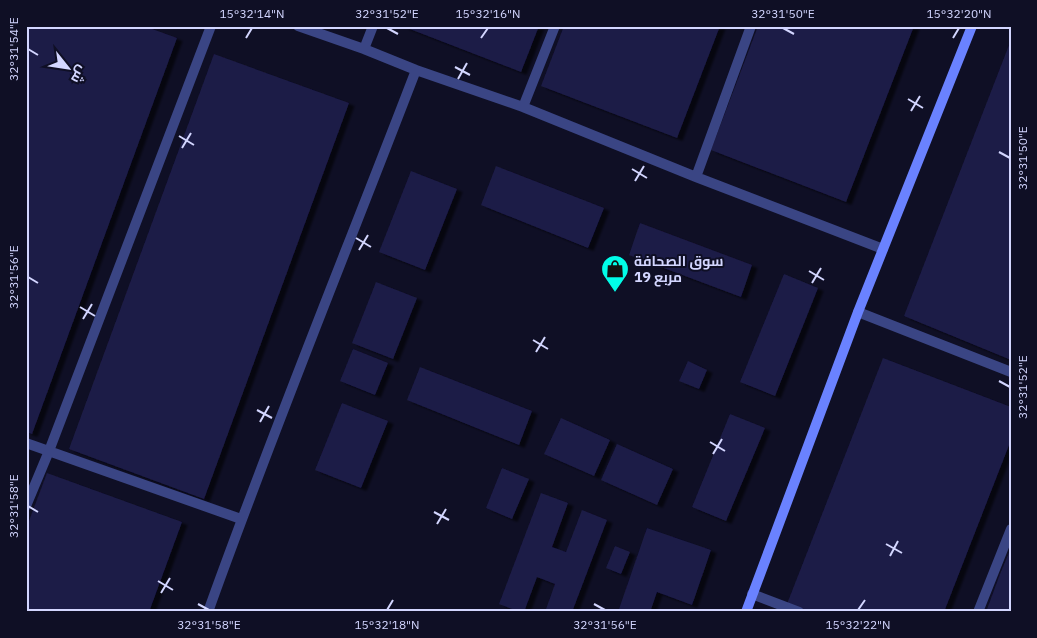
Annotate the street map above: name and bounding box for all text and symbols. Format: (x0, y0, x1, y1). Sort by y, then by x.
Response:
text: 15°32'14"N (219, 6, 285, 21)
text: 32°31'52"E (355, 6, 419, 21)
text: 15°32'16"N (455, 6, 521, 21)
text: 32°31'50"E (751, 6, 815, 21)
text: 15°32'20"N (926, 6, 992, 21)
text: 32°31'54"E (6, 17, 21, 81)
north arrow (42, 42, 92, 92)
text: ش (67, 62, 92, 87)
text: 32°31'50"E (1015, 126, 1030, 190)
text: 32°31'56"E (6, 245, 21, 309)
place label: سوق الصحافة مربع 19 (634, 252, 724, 287)
shop icon: سوق الصحافة مربع 19 (600, 254, 630, 293)
text: 32°31'52"E (1015, 355, 1030, 419)
text: 32°31'58"E (6, 474, 21, 538)
text: 32°31'58"E (177, 617, 241, 632)
text: 15°32'18"N (354, 617, 420, 632)
text: 32°31'56"E (573, 617, 637, 632)
text: 15°32'22"N (825, 617, 891, 632)

